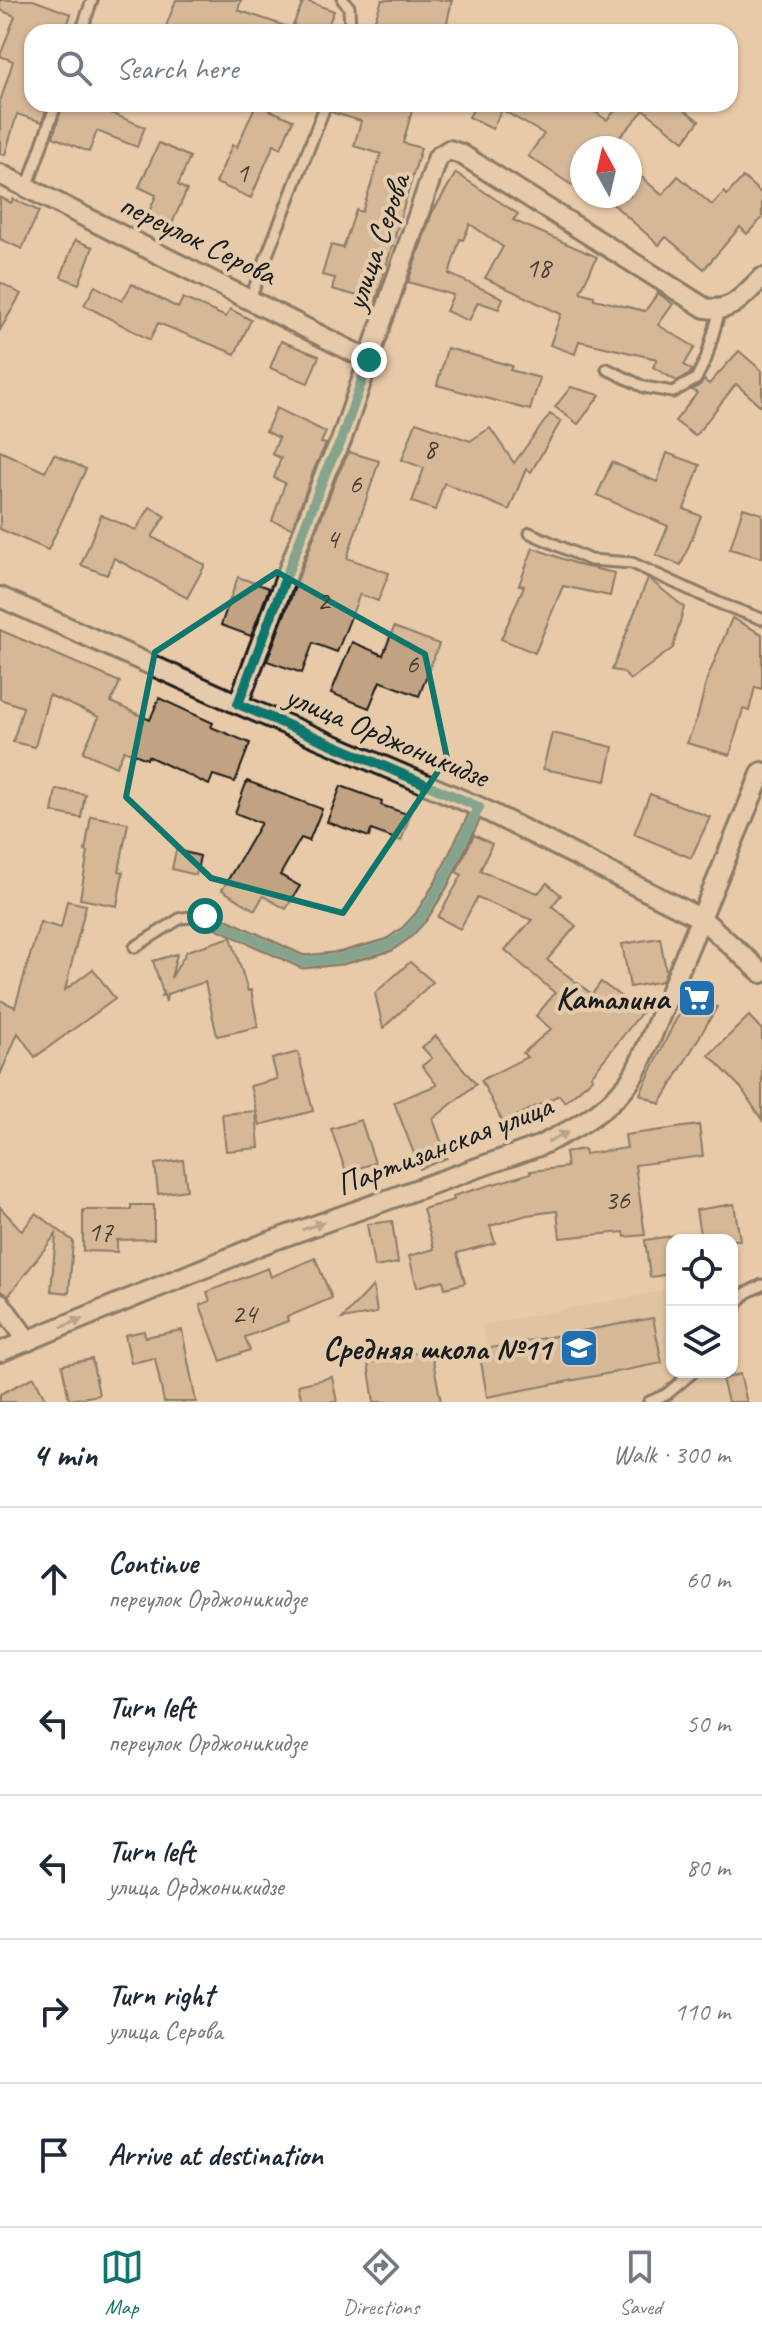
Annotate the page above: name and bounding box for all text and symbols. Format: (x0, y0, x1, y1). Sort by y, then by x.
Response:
search box (24, 24, 738, 112)
icon: search (52, 46, 96, 90)
text: Search here (116, 49, 238, 87)
north arrow (570, 136, 642, 208)
house number: 1 (236, 155, 250, 190)
street label: улица Серова (334, 166, 420, 317)
street label: переулок Серова (113, 183, 285, 295)
house number: 18 (525, 250, 553, 285)
route end (351, 342, 387, 378)
house number: 8 (424, 431, 439, 466)
house number: 6 (349, 466, 363, 501)
house number: 4 (326, 521, 341, 556)
house number: 2 (317, 583, 332, 618)
house number: 6 (406, 646, 420, 681)
street label: улица Орджоникидзе (278, 674, 497, 798)
route start (187, 898, 223, 934)
supermarket icon: Каталина (676, 977, 718, 1019)
place label: Каталина (556, 978, 672, 1019)
street label: Партизанская улица (330, 1084, 560, 1205)
one-way arrow (546, 1130, 569, 1144)
house number: 36 (604, 1182, 631, 1217)
house number: 17 (87, 1214, 114, 1249)
one-way arrow (302, 1219, 326, 1232)
map controls (666, 1234, 738, 1378)
button: locate (666, 1234, 738, 1306)
house number: 24 (231, 1296, 259, 1331)
button: layers (666, 1306, 738, 1378)
one-way arrow (60, 1316, 84, 1329)
school or university icon: Средняя школа №11 (558, 1327, 600, 1369)
place label: Средняя школа №11 (323, 1328, 555, 1369)
text: 4 min (32, 1433, 97, 1476)
text: Walk · 300 m (613, 1438, 730, 1471)
text: Continue (108, 1544, 198, 1582)
icon: ahead (32, 1557, 76, 1601)
text: 60 m (686, 1563, 730, 1596)
text: переулок Орджоникидзе (108, 1582, 307, 1615)
text: Turn left (108, 1688, 195, 1726)
icon: left (32, 1701, 76, 1745)
text: 50 m (686, 1707, 730, 1740)
text: переулок Орджоникидзе (108, 1726, 307, 1759)
text: Turn left (108, 1832, 195, 1870)
icon: left (32, 1845, 76, 1889)
text: 80 m (686, 1851, 730, 1884)
text: улица Орджоникидзе (108, 1870, 284, 1903)
text: Turn right (108, 1976, 213, 2014)
icon: right (32, 1989, 76, 2033)
text: 110 m (674, 1995, 730, 2028)
text: улица Серова (108, 2014, 223, 2047)
icon: arrive (32, 2133, 76, 2177)
text: Arrive at destination (108, 2136, 323, 2174)
tab: Map (100, 2245, 144, 2321)
tab: Directions (343, 2245, 419, 2321)
tab: Saved (618, 2245, 662, 2321)

